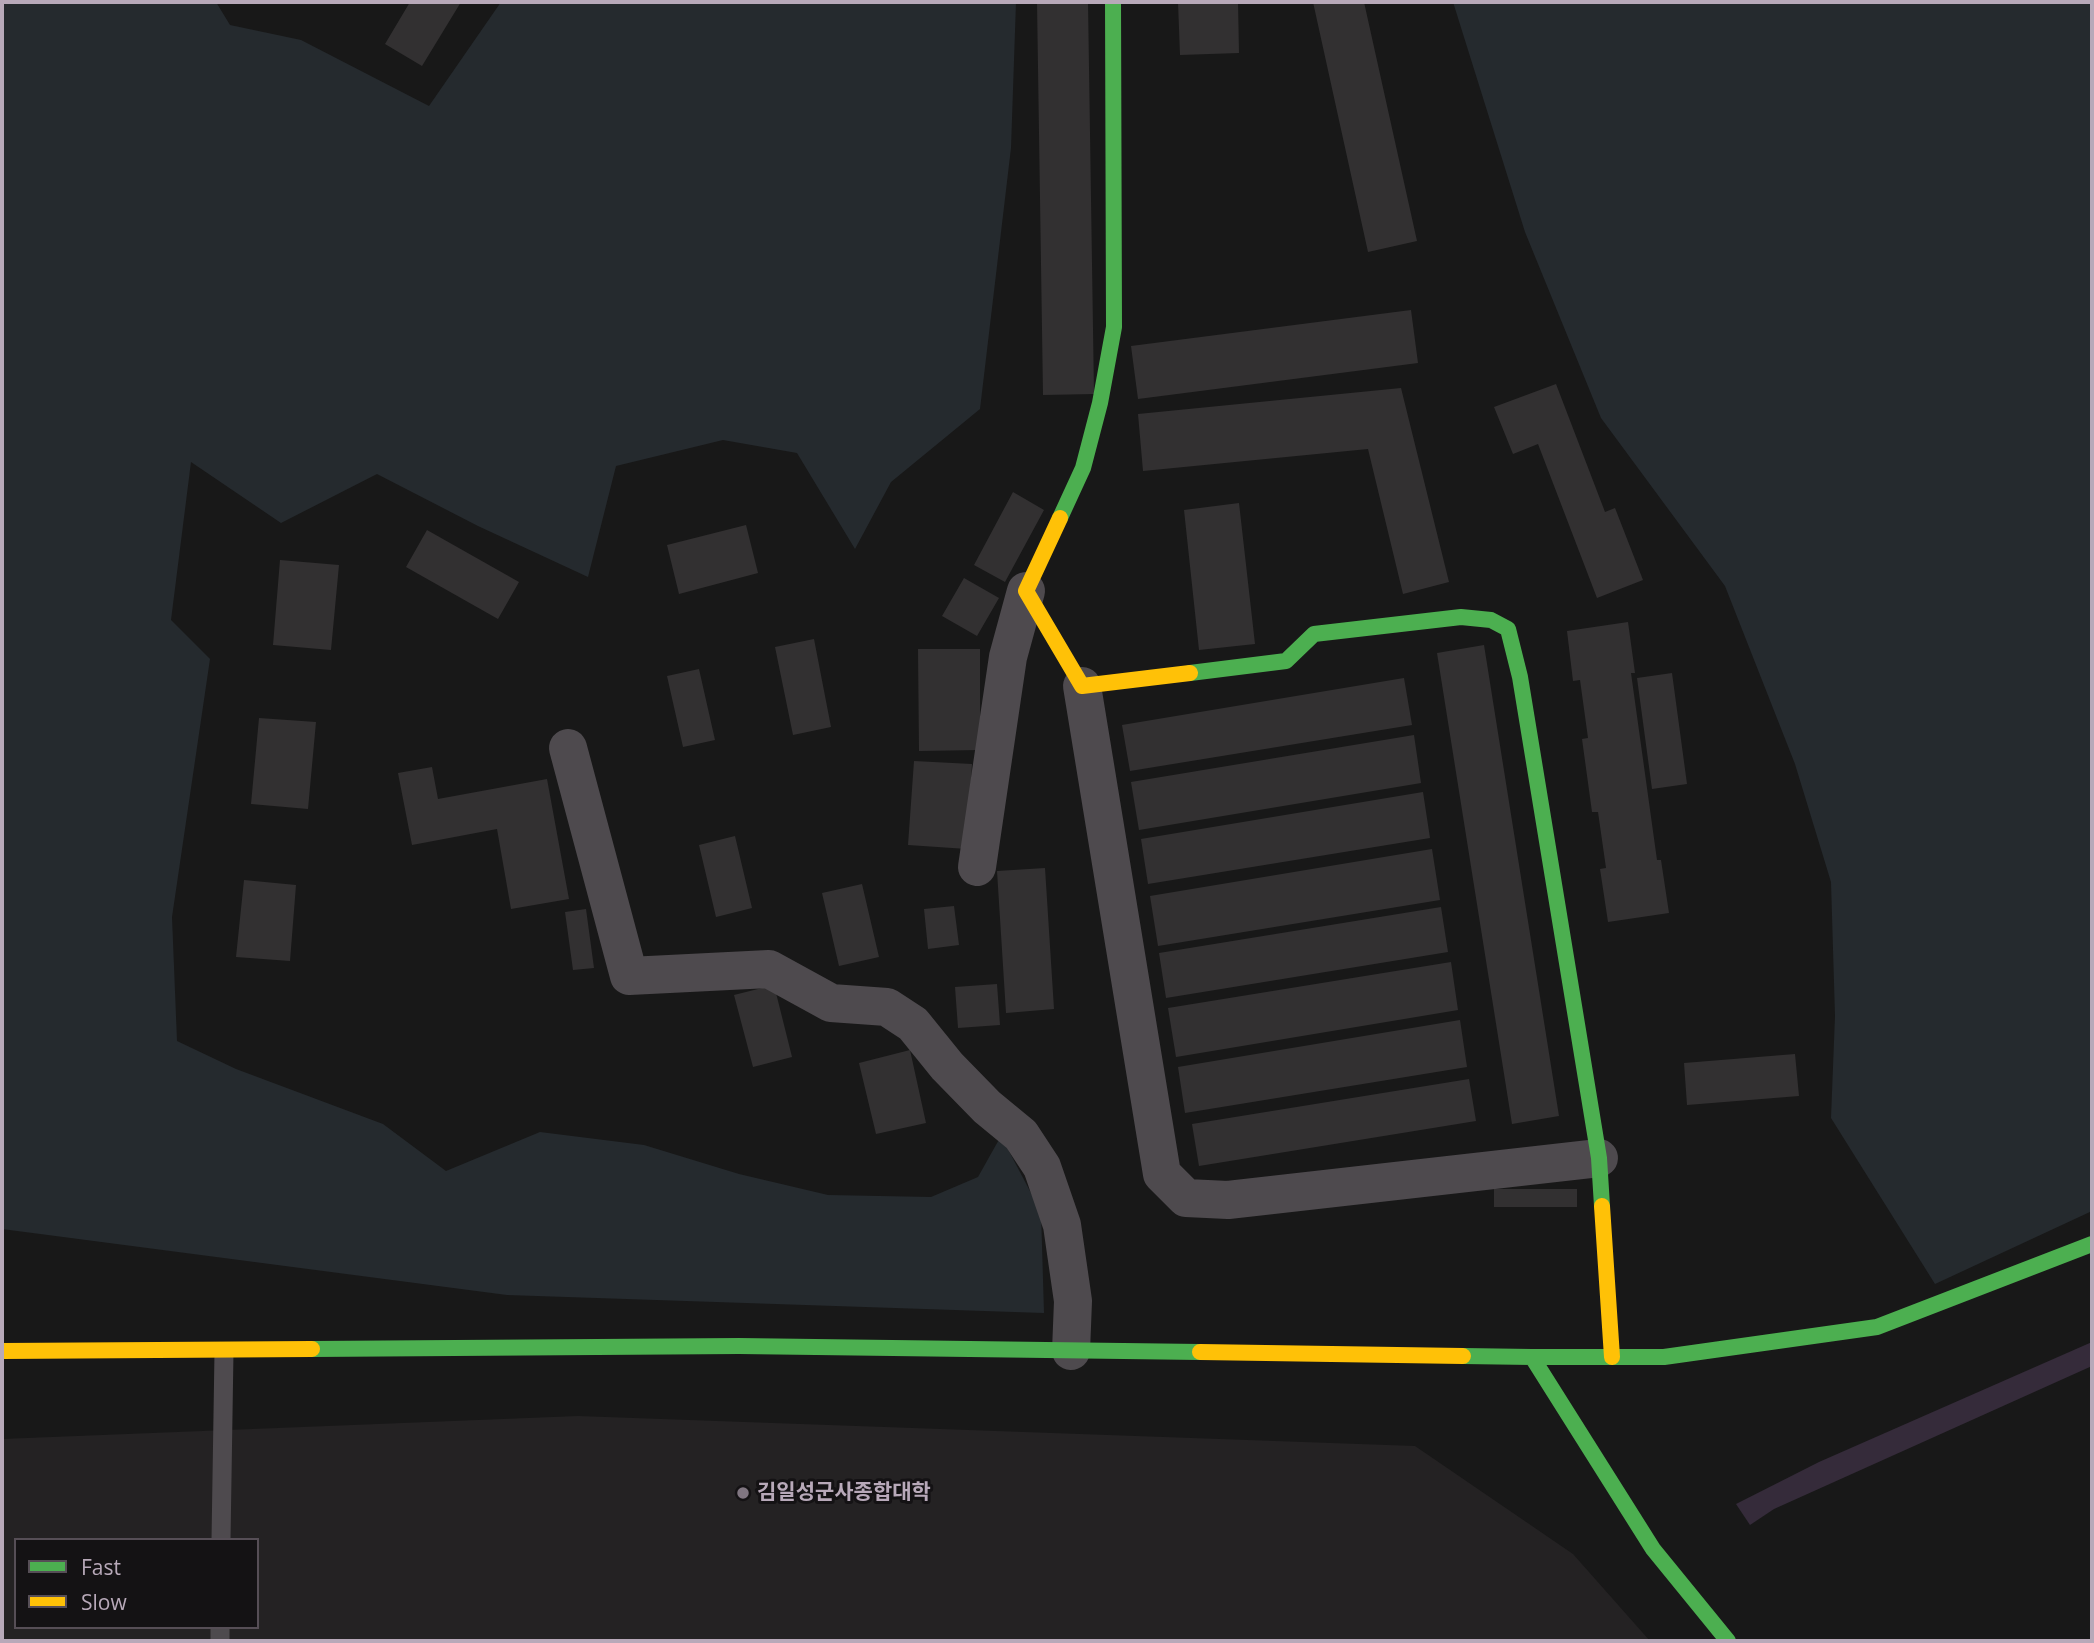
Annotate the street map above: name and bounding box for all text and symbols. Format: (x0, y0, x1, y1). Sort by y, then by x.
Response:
place label: 김일성군사종합대학 (757, 1480, 931, 1506)
marker: 김일성군사종합대학 (735, 1485, 751, 1501)
legend (14, 1538, 259, 1629)
text: Fast (81, 1553, 121, 1581)
text: Slow (81, 1588, 127, 1616)

